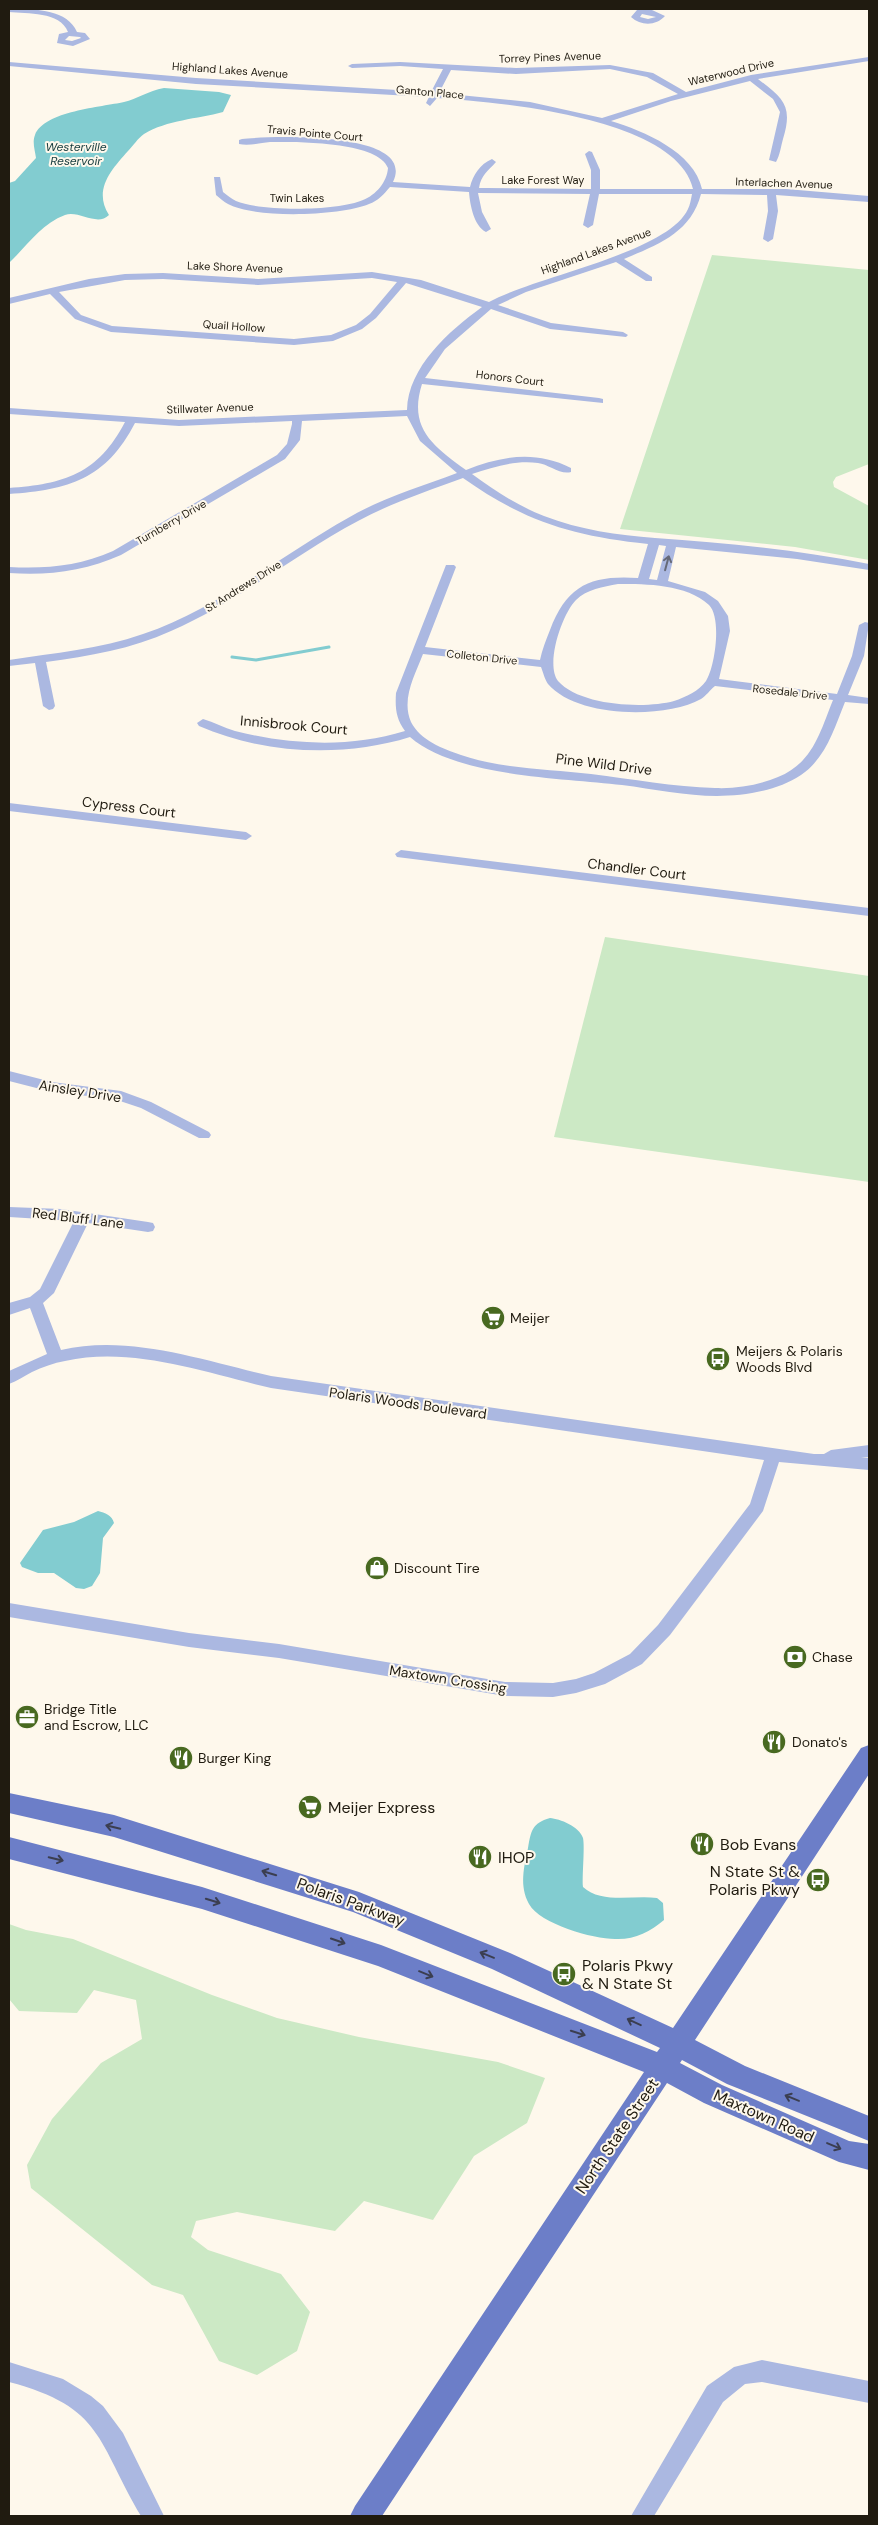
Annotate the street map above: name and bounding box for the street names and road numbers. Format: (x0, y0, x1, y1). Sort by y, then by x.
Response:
street label: Torrey Pines Avenue (499, 48, 601, 66)
street label: Waterwood Drive (687, 55, 775, 89)
street label: Highland Lakes Avenue (172, 59, 288, 81)
street label: Ganton Place (396, 82, 464, 102)
street label: Travis Pointe Court (266, 122, 364, 144)
street label: Lake Forest Way (502, 173, 584, 187)
street label: Interlachen Avenue (735, 174, 833, 192)
street label: Twin Lakes (270, 191, 324, 205)
street label: Highland Lakes Avenue (539, 225, 653, 277)
street label: Lake Shore Avenue (187, 258, 283, 276)
street label: Quail Hollow (202, 317, 266, 335)
street label: Honors Court (475, 367, 545, 389)
street label: Stillwater Avenue (166, 399, 254, 417)
street label: Turnberry Drive (133, 496, 209, 548)
street label: St Andrews Drive (202, 557, 284, 615)
street label: Colleton Drive (446, 646, 518, 668)
street label: Rosedale Drive (752, 681, 828, 703)
street label: Innisbrook Court (240, 711, 348, 739)
street label: Pine Wild Drive (555, 749, 653, 779)
street label: Cypress Court (81, 792, 177, 822)
street label: Chandler Court (587, 854, 687, 884)
street label: Ainsley Drive (38, 1076, 123, 1106)
street label: Red Bluff Lane (31, 1203, 125, 1233)
street label: Polaris Woods Boulevard (328, 1383, 488, 1423)
street label: Maxtown Crossing (388, 1661, 508, 1697)
street label: Polaris Parkway (294, 1873, 408, 1931)
street label: North State Street (571, 2074, 663, 2198)
street label: Maxtown Road (710, 2084, 818, 2148)

